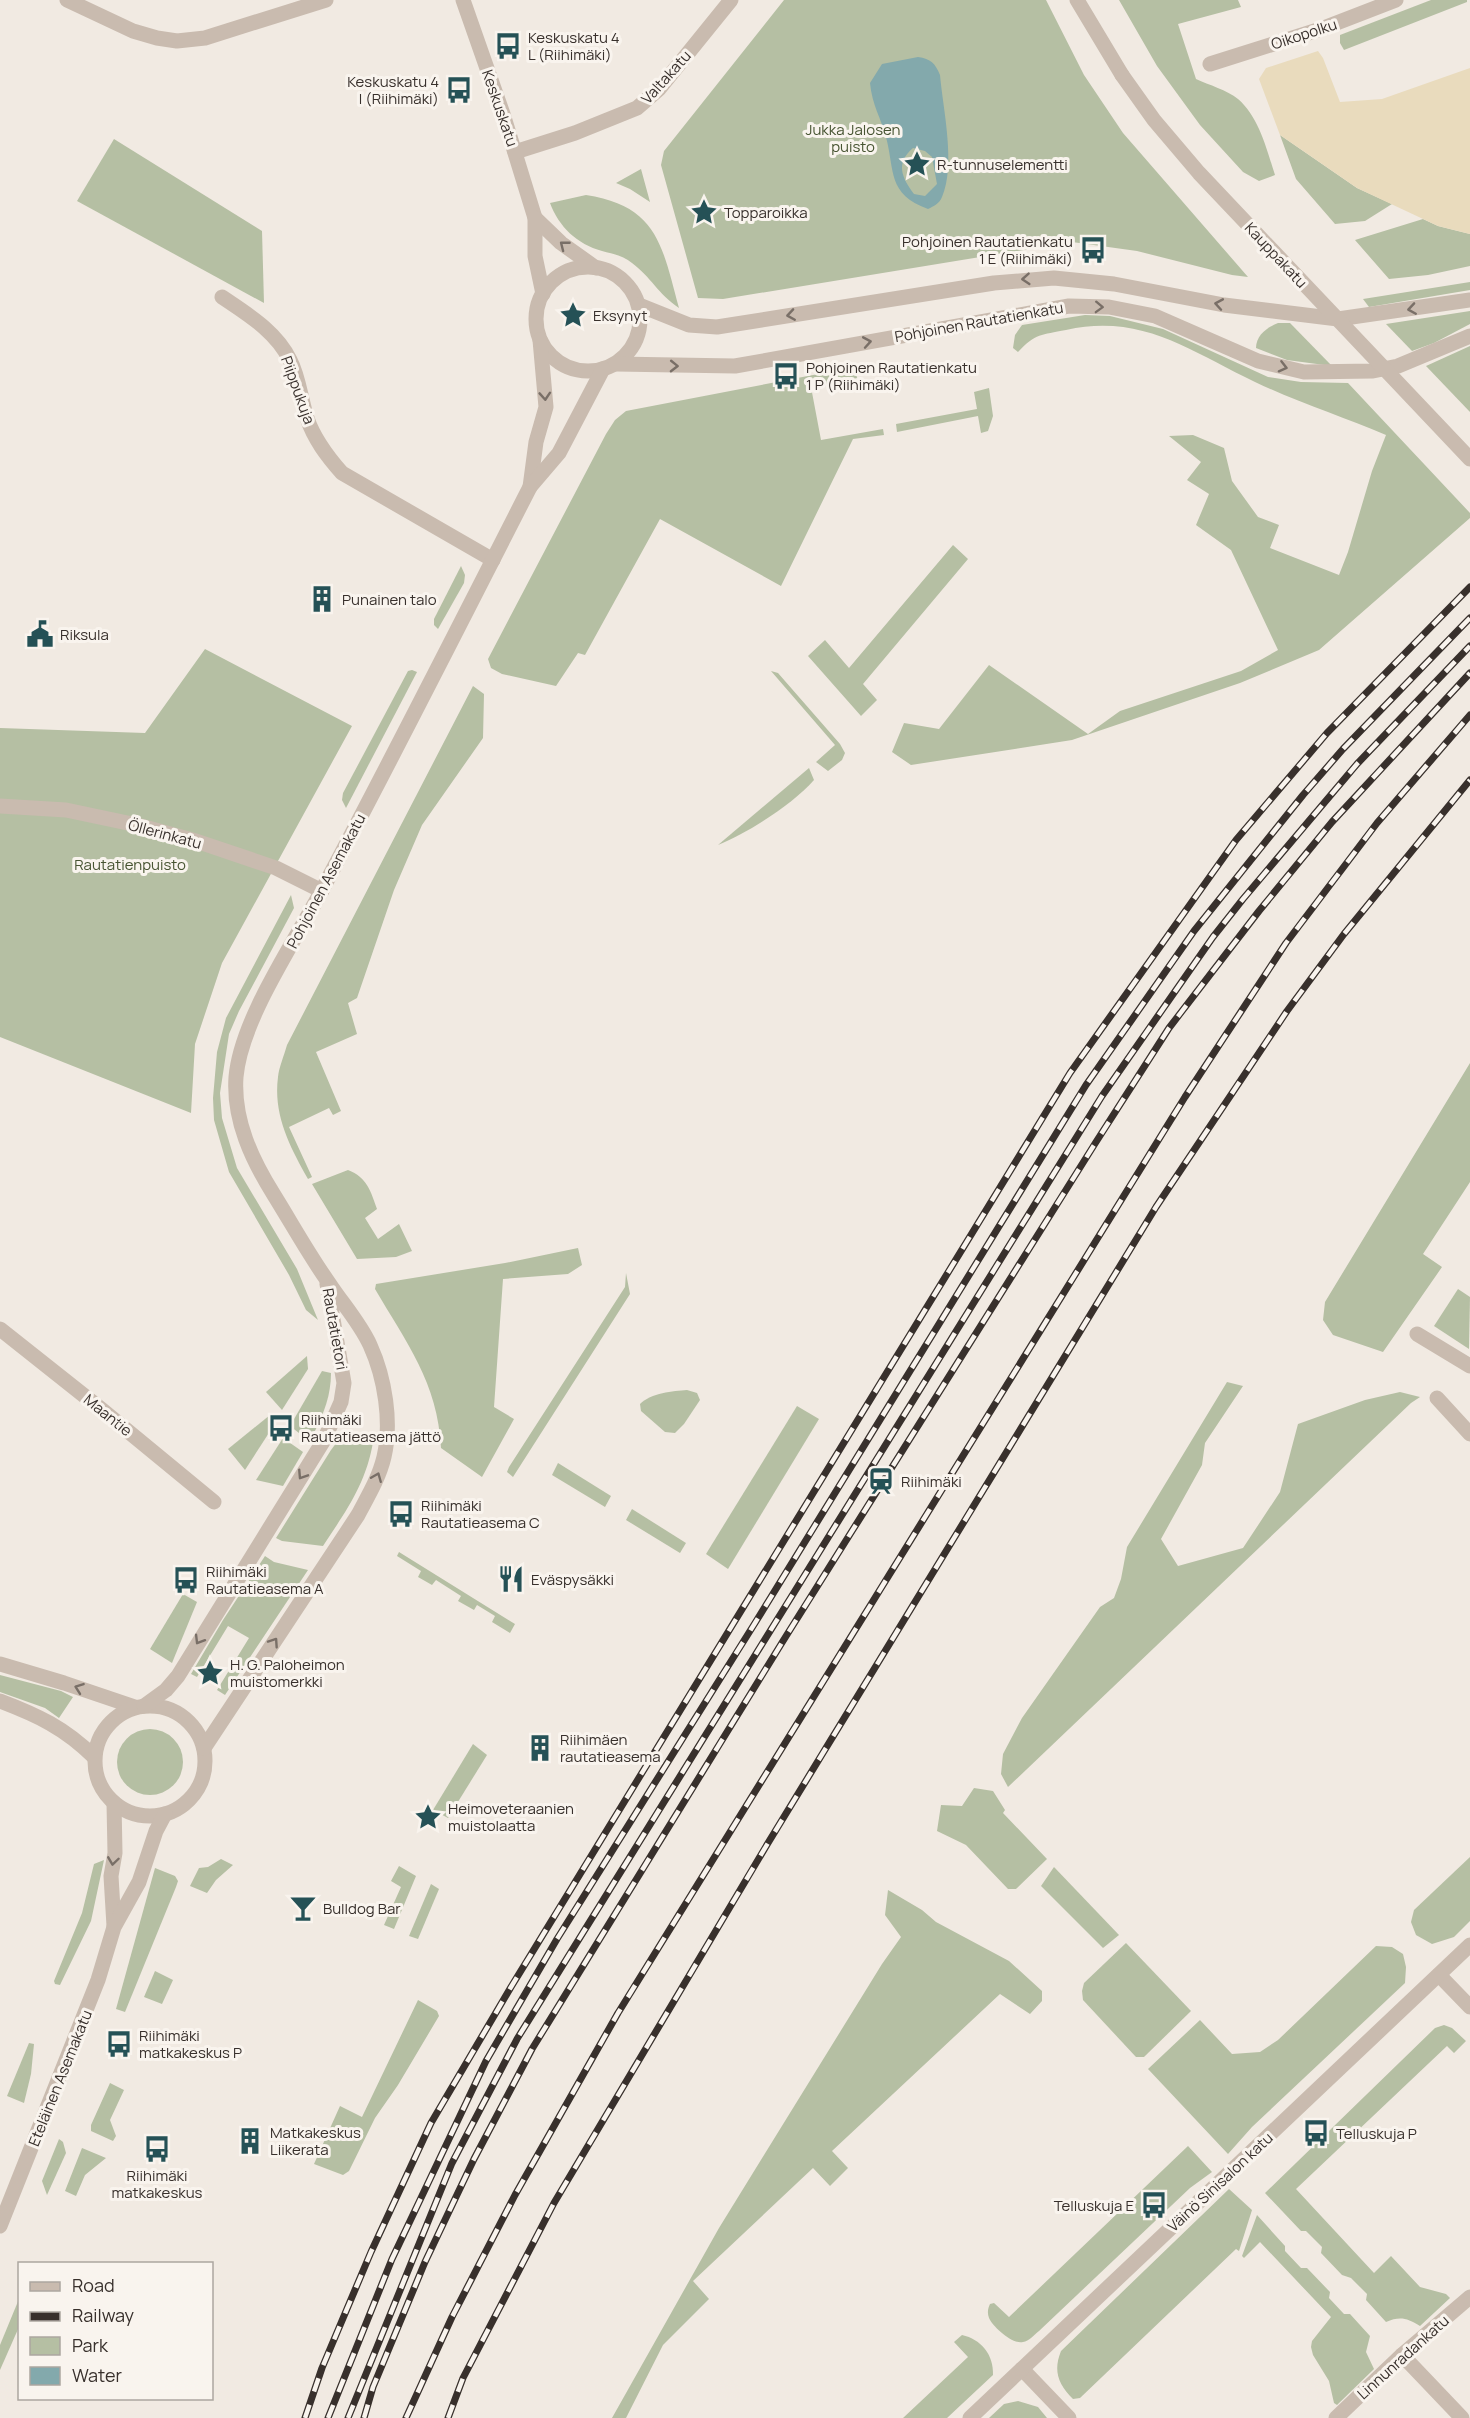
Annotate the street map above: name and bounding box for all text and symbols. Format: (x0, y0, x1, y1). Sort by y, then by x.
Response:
street label: Oikopolku (1268, 13, 1340, 55)
place label: Keskuskatu 4 L (Riihimäki) (528, 27, 620, 65)
bus stop icon: Keskuskatu 4 L (Riihimäki) (493, 31, 523, 61)
street label: Valtakatu (636, 46, 696, 108)
street label: Keskuskatu (477, 67, 523, 149)
place label: Keskuskatu 4 I (Riihimäki) (347, 71, 439, 109)
bus stop icon: Keskuskatu 4 I (Riihimäki) (444, 75, 474, 105)
park label: Jukka Jalosen puisto (806, 119, 901, 157)
place icon: R-tunnuselementti (902, 149, 932, 179)
place label: R-tunnuselementti (937, 154, 1068, 175)
place icon: Topparoikka (689, 197, 719, 227)
place label: Topparoikka (724, 202, 808, 223)
street label: Kauppakatu (1240, 218, 1312, 292)
place label: Pohjoinen Rautatienkatu 1 E (Riihimäki) (902, 231, 1073, 269)
bus stop icon: Pohjoinen Rautatienkatu 1 E (Riihimäki) (1078, 235, 1108, 265)
one-way arrow (560, 241, 571, 252)
one-way arrow (1022, 273, 1031, 286)
street label: Pohjoinen Rautatienkatu (893, 297, 1065, 347)
one-way arrow (1214, 298, 1224, 311)
place icon: Eksynyt (558, 300, 588, 330)
one-way arrow (1095, 301, 1104, 313)
one-way arrow (1408, 303, 1417, 315)
place label: Eksynyt (593, 305, 647, 326)
one-way arrow (786, 309, 795, 321)
one-way arrow (862, 336, 872, 349)
street label: Piippukuja (276, 353, 320, 427)
place label: Pohjoinen Rautatienkatu 1 P (Riihimäki) (806, 357, 977, 395)
one-way arrow (670, 360, 679, 372)
one-way arrow (1278, 360, 1288, 373)
bus stop icon: Pohjoinen Rautatienkatu 1 P (Riihimäki) (771, 361, 801, 391)
one-way arrow (538, 391, 551, 400)
building icon: Punainen talo (307, 584, 337, 614)
place label: Punainen talo (342, 589, 437, 610)
public building icon: Riksula (25, 619, 55, 649)
place label: Riksula (60, 624, 109, 645)
street label: Pohjoinen Asemakatu (282, 810, 370, 952)
street label: Öllerinkatu (126, 814, 204, 854)
park label: Rautatienpuisto (74, 854, 186, 875)
street label: Rautatietori (317, 1286, 353, 1372)
street label: Maantie (79, 1389, 137, 1441)
place label: Riihimäki Rautatieasema jättö (301, 1409, 441, 1447)
bus stop icon: Riihimäki Rautatieasema jättö (266, 1413, 296, 1443)
station icon: Riihimäki (866, 1466, 896, 1496)
one-way arrow (298, 1469, 310, 1479)
place label: Riihimäki (901, 1471, 962, 1492)
one-way arrow (370, 1472, 382, 1483)
place label: Riihimäki Rautatieasema C (421, 1495, 540, 1533)
bus stop icon: Riihimäki Rautatieasema C (386, 1499, 416, 1529)
place label: Riihimäki Rautatieasema A (206, 1561, 324, 1599)
restaurant icon: Eväspysäkki (496, 1564, 526, 1594)
bus stop icon: Riihimäki Rautatieasema A (171, 1565, 201, 1595)
place label: Eväspysäkki (531, 1569, 614, 1590)
one-way arrow (195, 1634, 207, 1644)
one-way arrow (267, 1638, 278, 1649)
place label: H. G. Paloheimon muistomerkki (230, 1654, 345, 1692)
place icon: H. G. Paloheimon muistomerkki (195, 1658, 225, 1688)
one-way arrow (75, 1683, 85, 1696)
place label: Riihimäen rautatieasema (560, 1729, 661, 1767)
building icon: Riihimäen rautatieasema (525, 1733, 555, 1763)
place label: Heimoveteraanien muistolaatta (448, 1798, 574, 1836)
place icon: Heimoveteraanien muistolaatta (413, 1802, 443, 1832)
one-way arrow (108, 1857, 120, 1866)
bar icon: Bulldog Bar (288, 1893, 318, 1923)
place label: Bulldog Bar (323, 1898, 401, 1919)
street label: Eteläinen Asemakatu (23, 2007, 97, 2149)
place label: Riihimäki matkakeskus P (139, 2025, 242, 2063)
bus stop icon: Riihimäki matkakeskus P (104, 2029, 134, 2059)
bus stop icon: Telluskuja P (1301, 2118, 1331, 2148)
place label: Matkakeskus Liikerata (270, 2122, 361, 2160)
place label: Telluskuja P (1336, 2123, 1417, 2144)
building icon: Matkakeskus Liikerata (235, 2126, 265, 2156)
street label: Väinö Sinisalon katu (1163, 2128, 1277, 2236)
bus stop icon: Riihimäki matkakeskus (142, 2134, 172, 2164)
place label: Riihimäki matkakeskus (112, 2165, 203, 2203)
bus stop icon: Telluskuja E (1139, 2190, 1169, 2220)
place label: Telluskuja E (1054, 2195, 1134, 2216)
legend (18, 2262, 213, 2400)
text: Road (72, 2273, 115, 2297)
text: Railway (72, 2303, 134, 2327)
street label: Linnunradankatu (1352, 2310, 1454, 2404)
text: Park (72, 2333, 109, 2357)
text: Water (72, 2363, 122, 2387)

